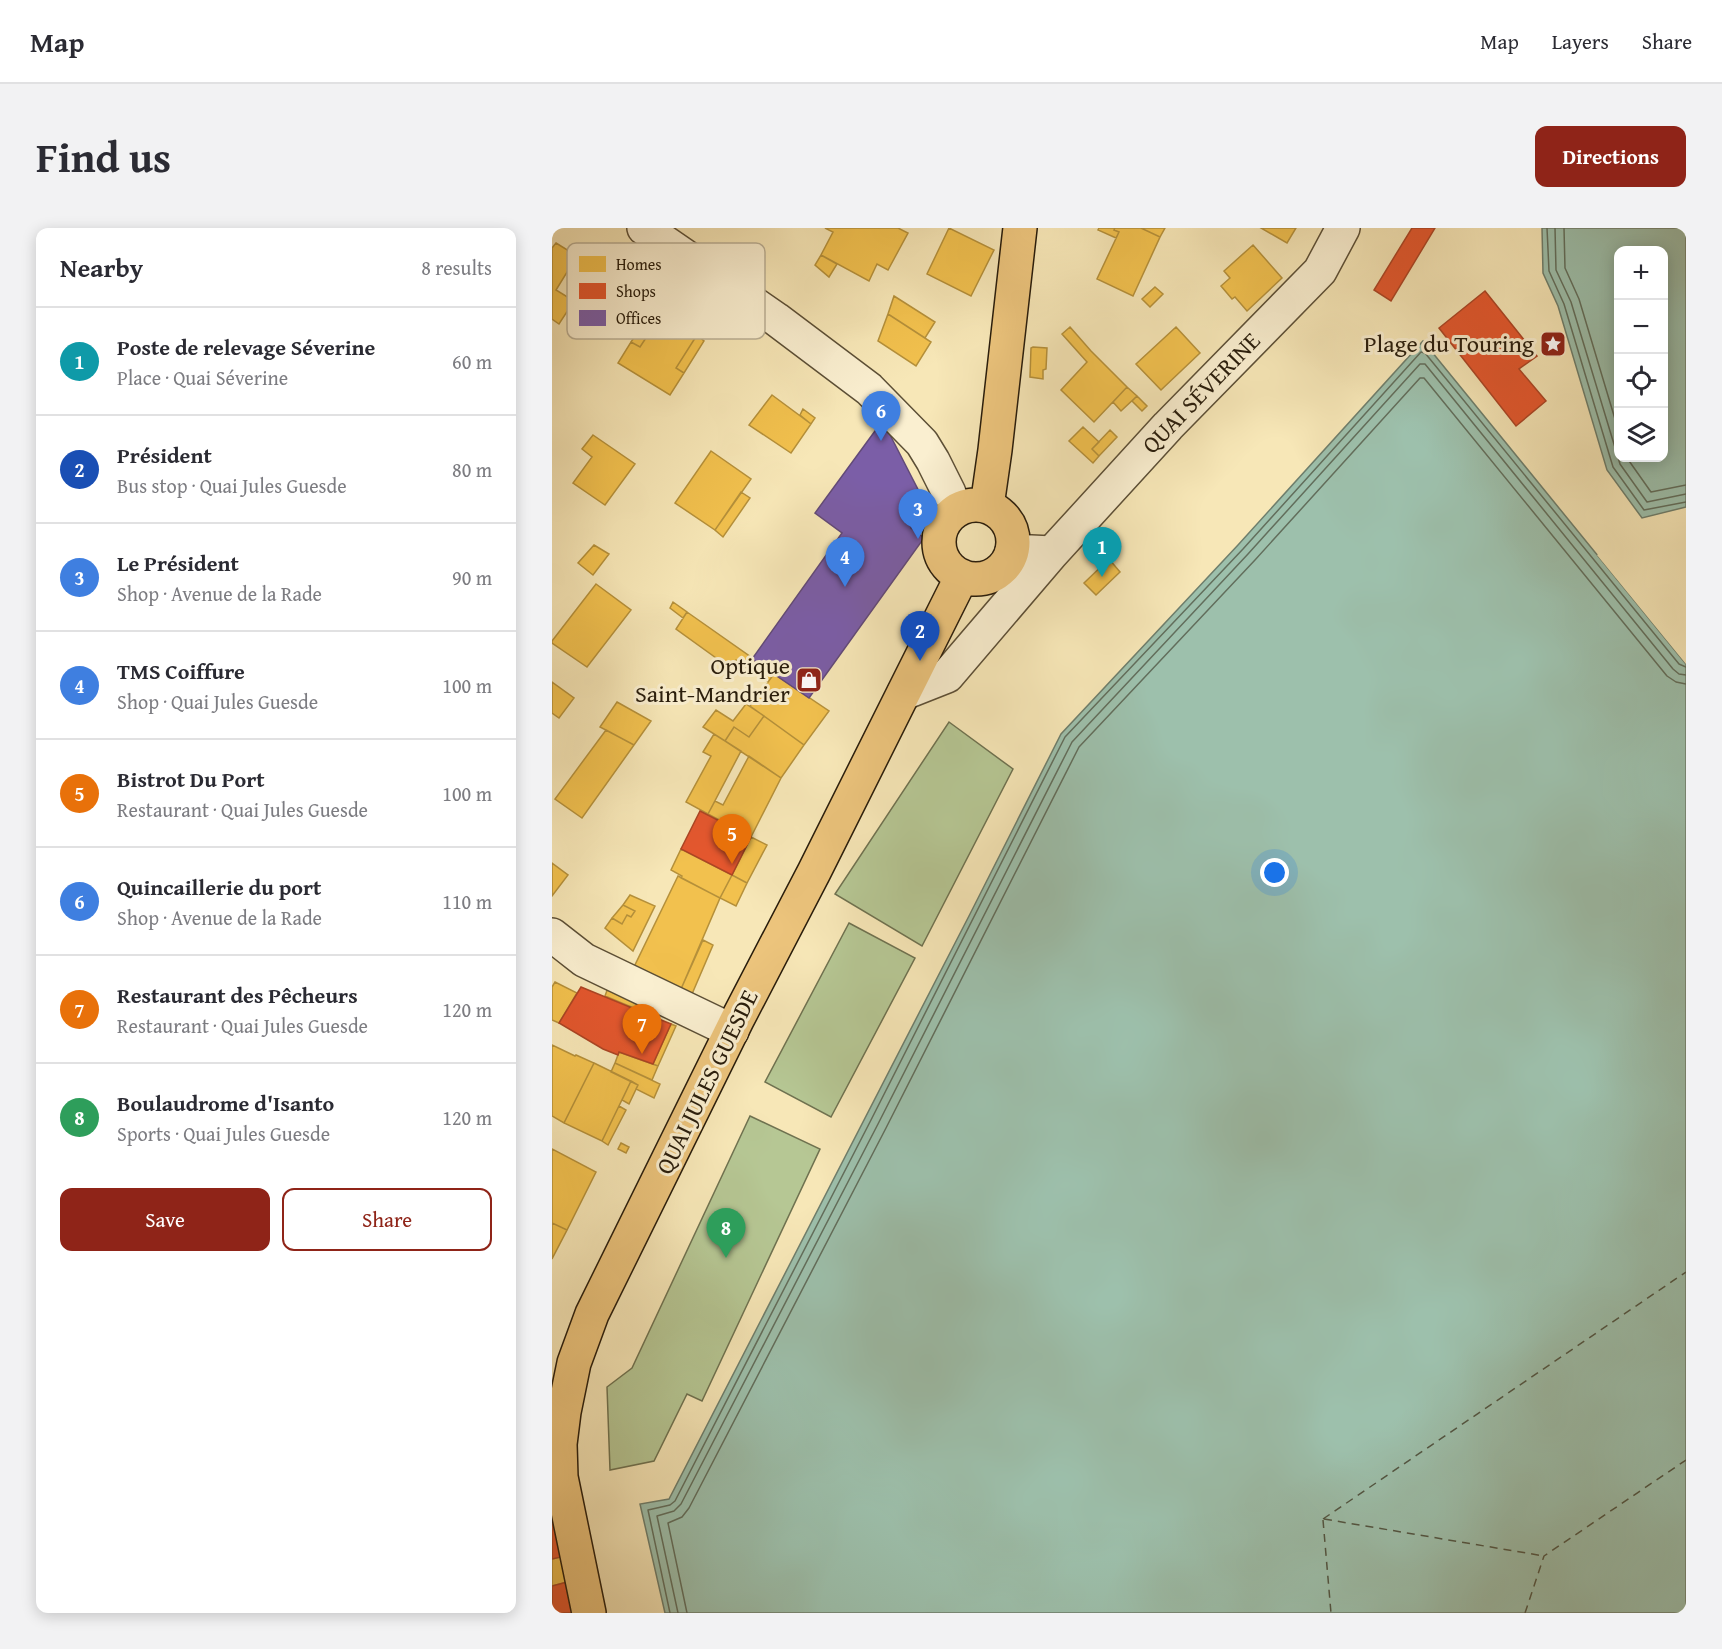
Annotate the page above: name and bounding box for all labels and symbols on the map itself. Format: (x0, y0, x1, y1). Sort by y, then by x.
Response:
legend (567, 243, 765, 339)
text: Homes (616, 252, 662, 276)
text: Shops (616, 279, 656, 303)
text: Offices (616, 306, 661, 330)
street label: QUAI SÉVERINE (1133, 324, 1268, 461)
place label: Plage du Touring (1364, 326, 1534, 361)
place icon: Plage du Touring (1538, 329, 1568, 359)
pin: 6 (862, 392, 900, 441)
pin: 3 (898, 490, 938, 539)
pin: 1 (1082, 528, 1122, 577)
pin: 4 (826, 538, 864, 587)
pin: 2 (900, 612, 940, 661)
place label: Optique Saint-Mandrier (635, 648, 790, 711)
shop icon: Optique Saint-Mandrier (794, 665, 824, 695)
pin: 5 (712, 814, 752, 864)
your location (1260, 858, 1289, 887)
street label: QUAI JULES GUESDE (647, 984, 766, 1180)
pin: 7 (622, 1004, 662, 1054)
pin: 8 (706, 1208, 746, 1258)

